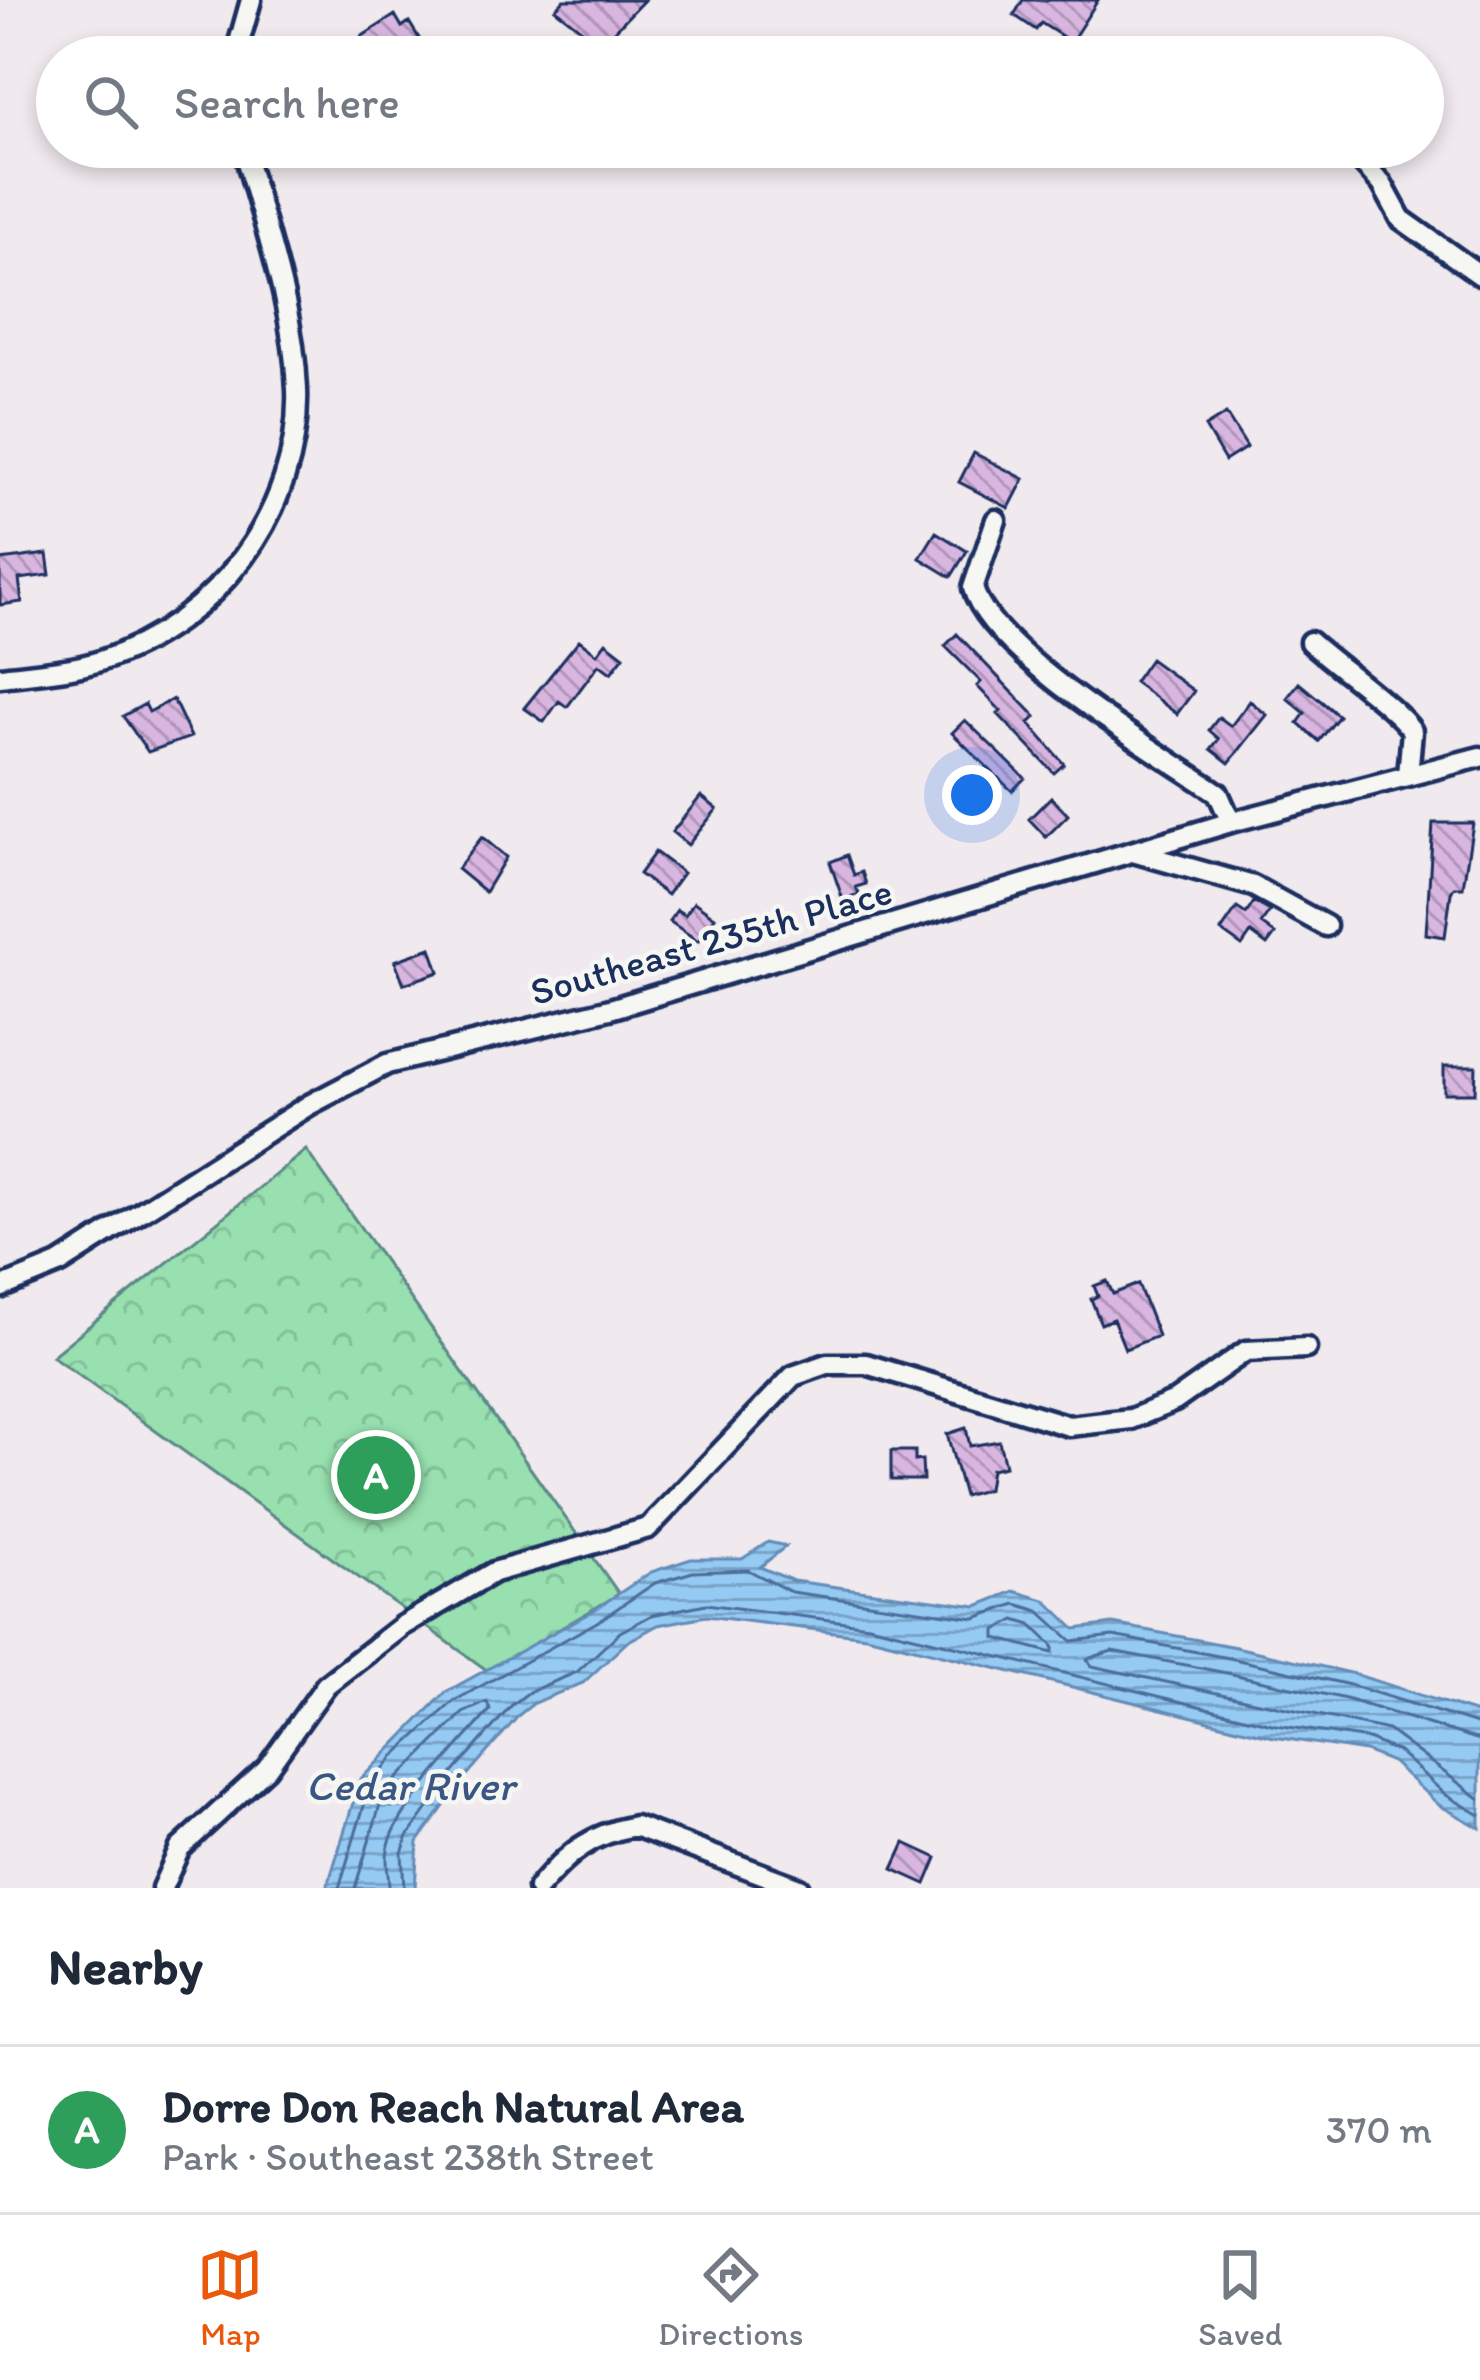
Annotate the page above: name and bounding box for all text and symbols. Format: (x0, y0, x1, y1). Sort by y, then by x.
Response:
search box (36, 36, 1444, 168)
icon: search (78, 69, 144, 135)
text: Search here (174, 75, 400, 129)
your location (942, 765, 1002, 825)
street label: Southeast 235th Place (525, 867, 897, 1015)
pin: A (337, 1430, 415, 1520)
water label: Cedar River (305, 1760, 519, 1811)
text: Nearby (48, 1936, 203, 1997)
text: Dorre Don Reach Natural Area (162, 2079, 744, 2133)
text: A (75, 2106, 99, 2153)
text: 370 m (1326, 2106, 1432, 2153)
text: Park · Southeast 238th Street (162, 2133, 654, 2180)
tab: Map (197, 2242, 263, 2353)
tab: Directions (658, 2242, 803, 2353)
tab: Saved (1198, 2242, 1283, 2353)

